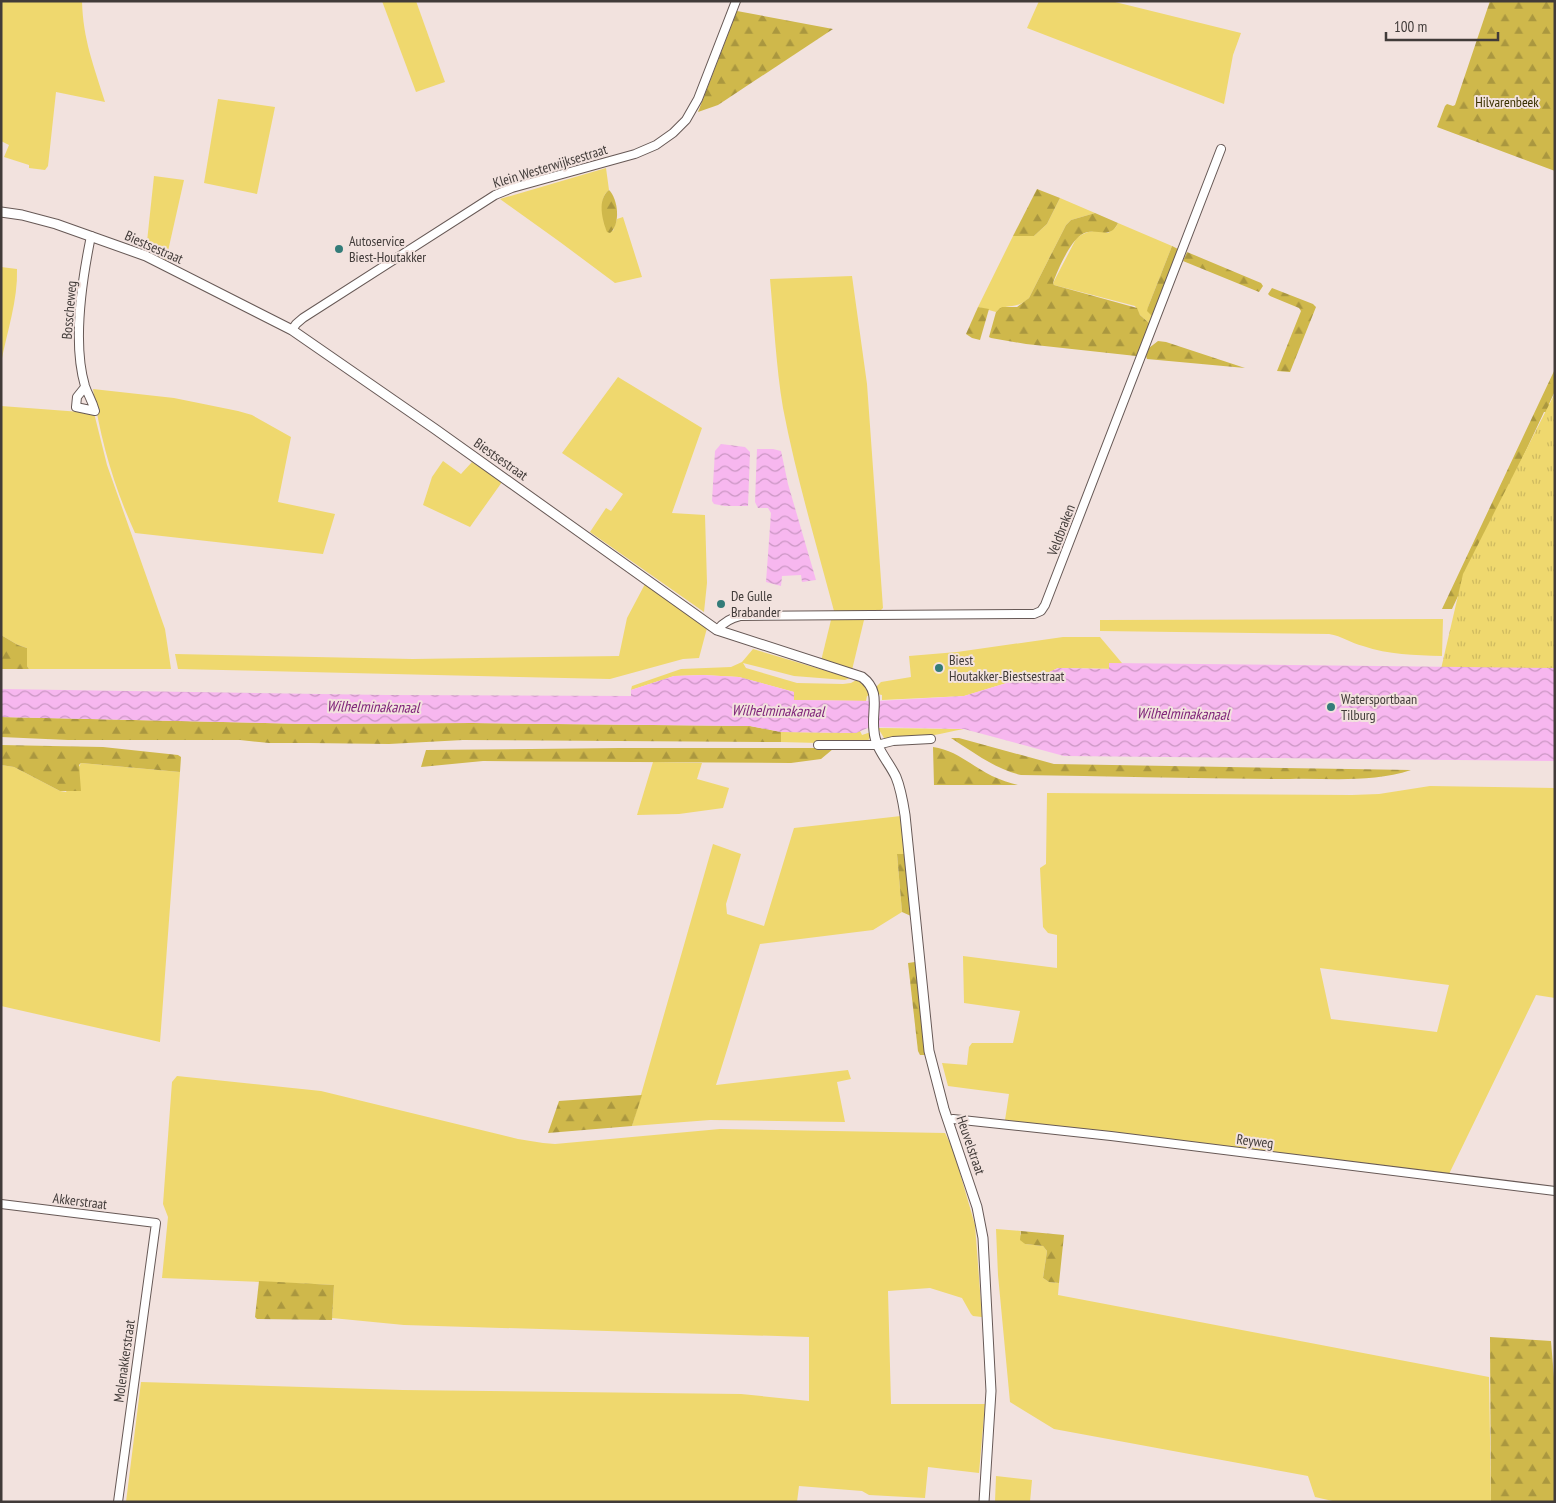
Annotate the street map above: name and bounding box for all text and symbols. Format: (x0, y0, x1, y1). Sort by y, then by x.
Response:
scale bar (1386, 10, 1498, 42)
text: 100 m (1394, 17, 1427, 36)
park label: Hilvarenbeek (1475, 93, 1539, 111)
street label: Klein Westerwijksestraat (491, 140, 609, 192)
street label: Biestsestraat (122, 226, 186, 268)
place label: Autoservice Biest-Houtakker (349, 232, 426, 266)
marker: Autoservice Biest-Houtakker (333, 243, 345, 255)
street label: Bosscheweg (57, 280, 81, 340)
street label: Biestsestraat (470, 434, 532, 484)
street label: Veldbraken (1043, 502, 1079, 559)
place label: De Gulle Brabander (731, 587, 781, 621)
marker: De Gulle Brabander (715, 598, 727, 610)
place label: Biest Houtakker-Biestsestraat (949, 651, 1065, 685)
marker: Biest Houtakker-Biestsestraat (933, 662, 945, 674)
place label: Watersportbaan Tilburg (1341, 690, 1417, 724)
water label: Wilhelminakanaal (327, 696, 421, 717)
water label: Wilhelminakanaal (732, 700, 826, 721)
marker: Watersportbaan Tilburg (1325, 701, 1337, 713)
water label: Wilhelminakanaal (1137, 703, 1231, 724)
street label: Heuvelstraat (953, 1113, 990, 1177)
street label: Reyweg (1236, 1130, 1274, 1152)
street label: Akkerstraat (52, 1189, 108, 1213)
street label: Molenakkerstraat (109, 1318, 139, 1404)

